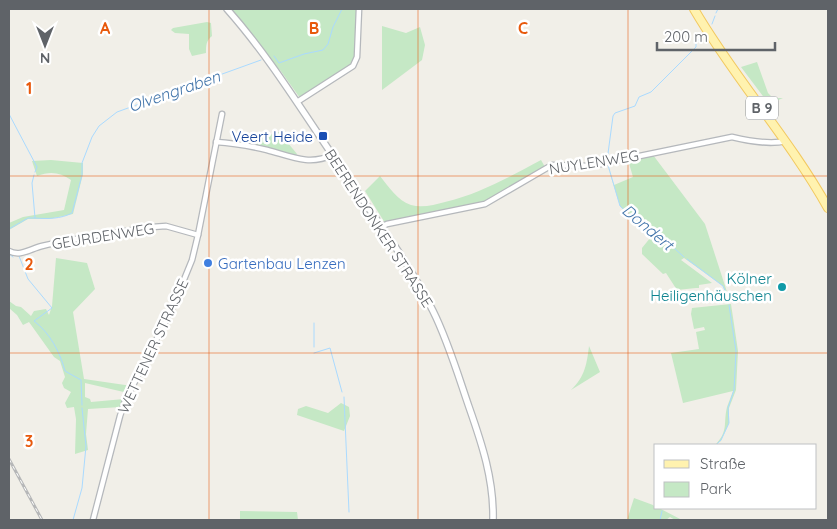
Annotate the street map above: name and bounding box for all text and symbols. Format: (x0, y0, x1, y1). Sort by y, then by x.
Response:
text: A (100, 18, 111, 38)
text: B (309, 18, 319, 38)
text: C (518, 18, 528, 38)
north arrow (20, 20, 70, 70)
scale bar (657, 20, 774, 52)
text: 200 m (664, 27, 708, 46)
text: N (40, 49, 50, 67)
water label: Olvengraben (125, 66, 223, 116)
text: 1 (26, 78, 32, 98)
road number: B 9 (746, 96, 778, 120)
place label: Veert Heide (231, 127, 313, 146)
marker: Veert Heide (317, 130, 329, 142)
street label: BEERENDONKER STRASSE (321, 145, 437, 311)
street label: NUYLENWEG (548, 146, 640, 178)
water label: Dondert (618, 200, 679, 255)
street label: GEURDENWEG (50, 219, 156, 253)
text: 2 (24, 254, 34, 274)
place label: Gartenbau Lenzen (218, 254, 346, 273)
marker: Gartenbau Lenzen (202, 257, 214, 269)
place label: Kölner Heiligenhäuschen (650, 269, 772, 305)
street label: WETTENER STRASSE (113, 276, 193, 416)
marker: Kölner Heiligenhäuschen (776, 281, 788, 293)
text: 3 (25, 431, 33, 451)
legend (654, 444, 817, 509)
text: Straße (700, 454, 746, 473)
text: Park (700, 479, 732, 498)

